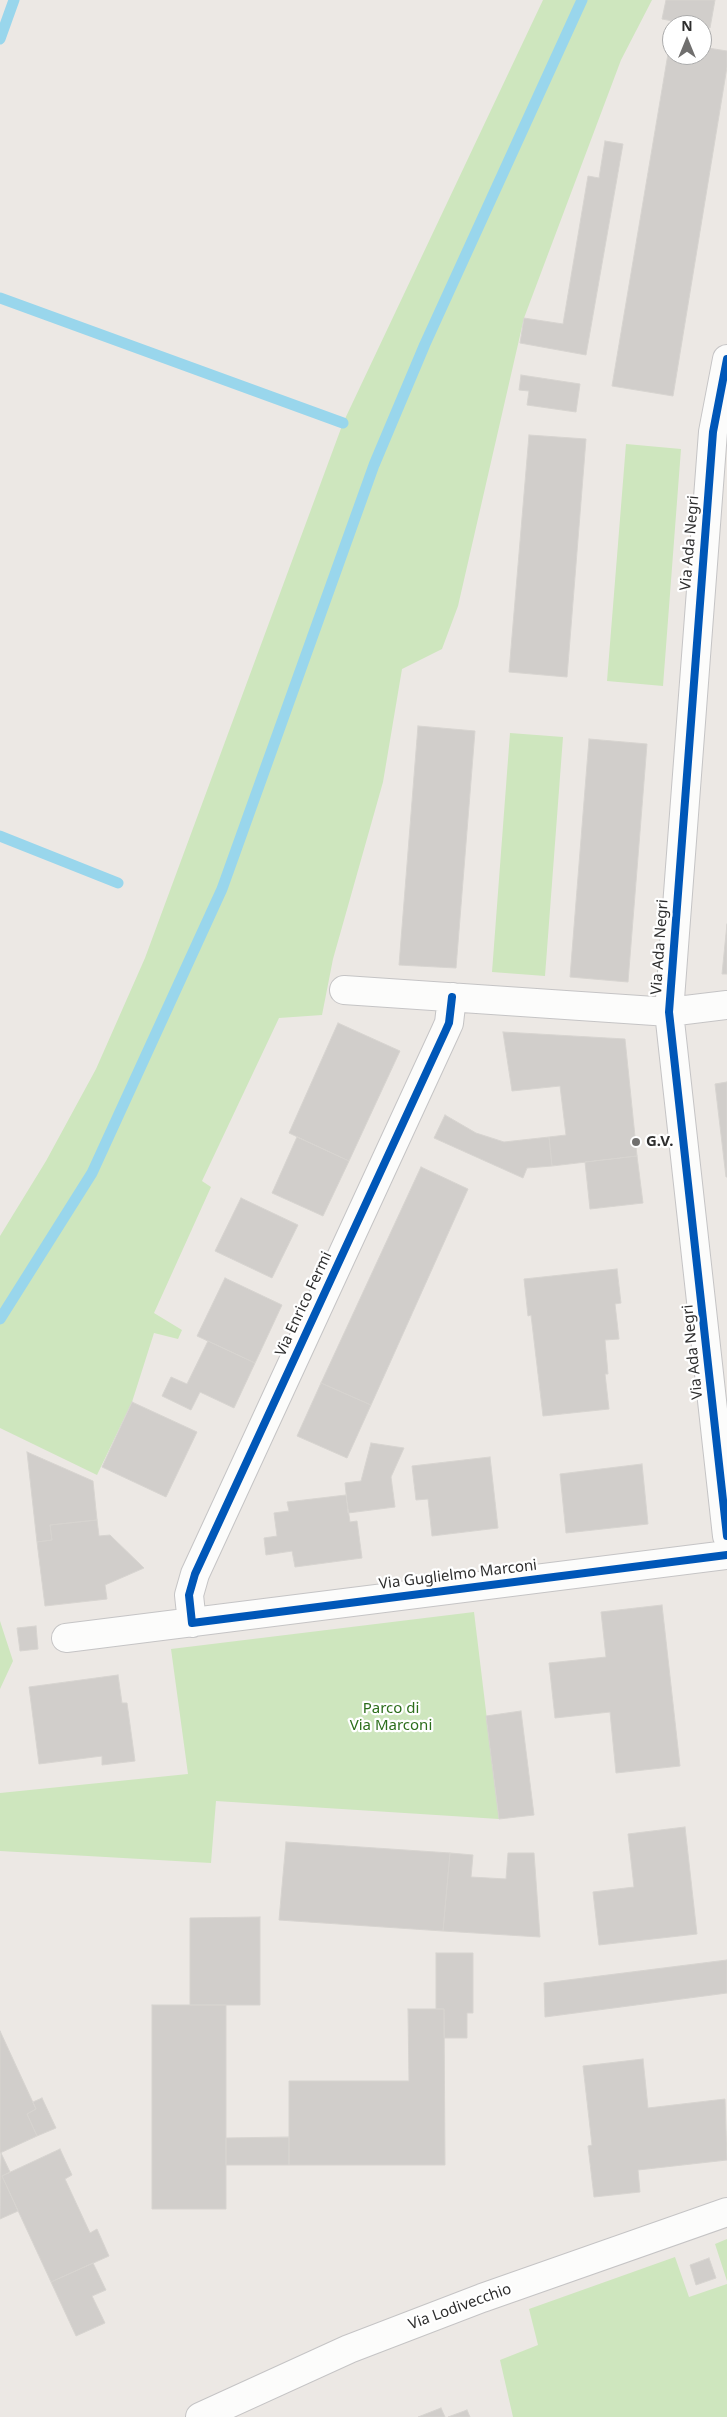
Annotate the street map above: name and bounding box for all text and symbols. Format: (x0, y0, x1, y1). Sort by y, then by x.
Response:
north arrow (662, 15, 712, 65)
text: N (681, 16, 693, 35)
street label: Via Ada Negri (677, 495, 703, 591)
street label: Via Ada Negri (648, 899, 672, 995)
place label: G.V. (646, 1133, 673, 1151)
marker: G.V. (630, 1136, 642, 1148)
street label: Via Enrico Fermi (272, 1249, 336, 1359)
street label: Via Ada Negri (679, 1304, 707, 1400)
street label: Via Guglielmo Marconi (378, 1556, 538, 1594)
park label: Parco di Via Marconi (350, 1700, 432, 1735)
street label: Via Lodivecchio (406, 2280, 514, 2334)

